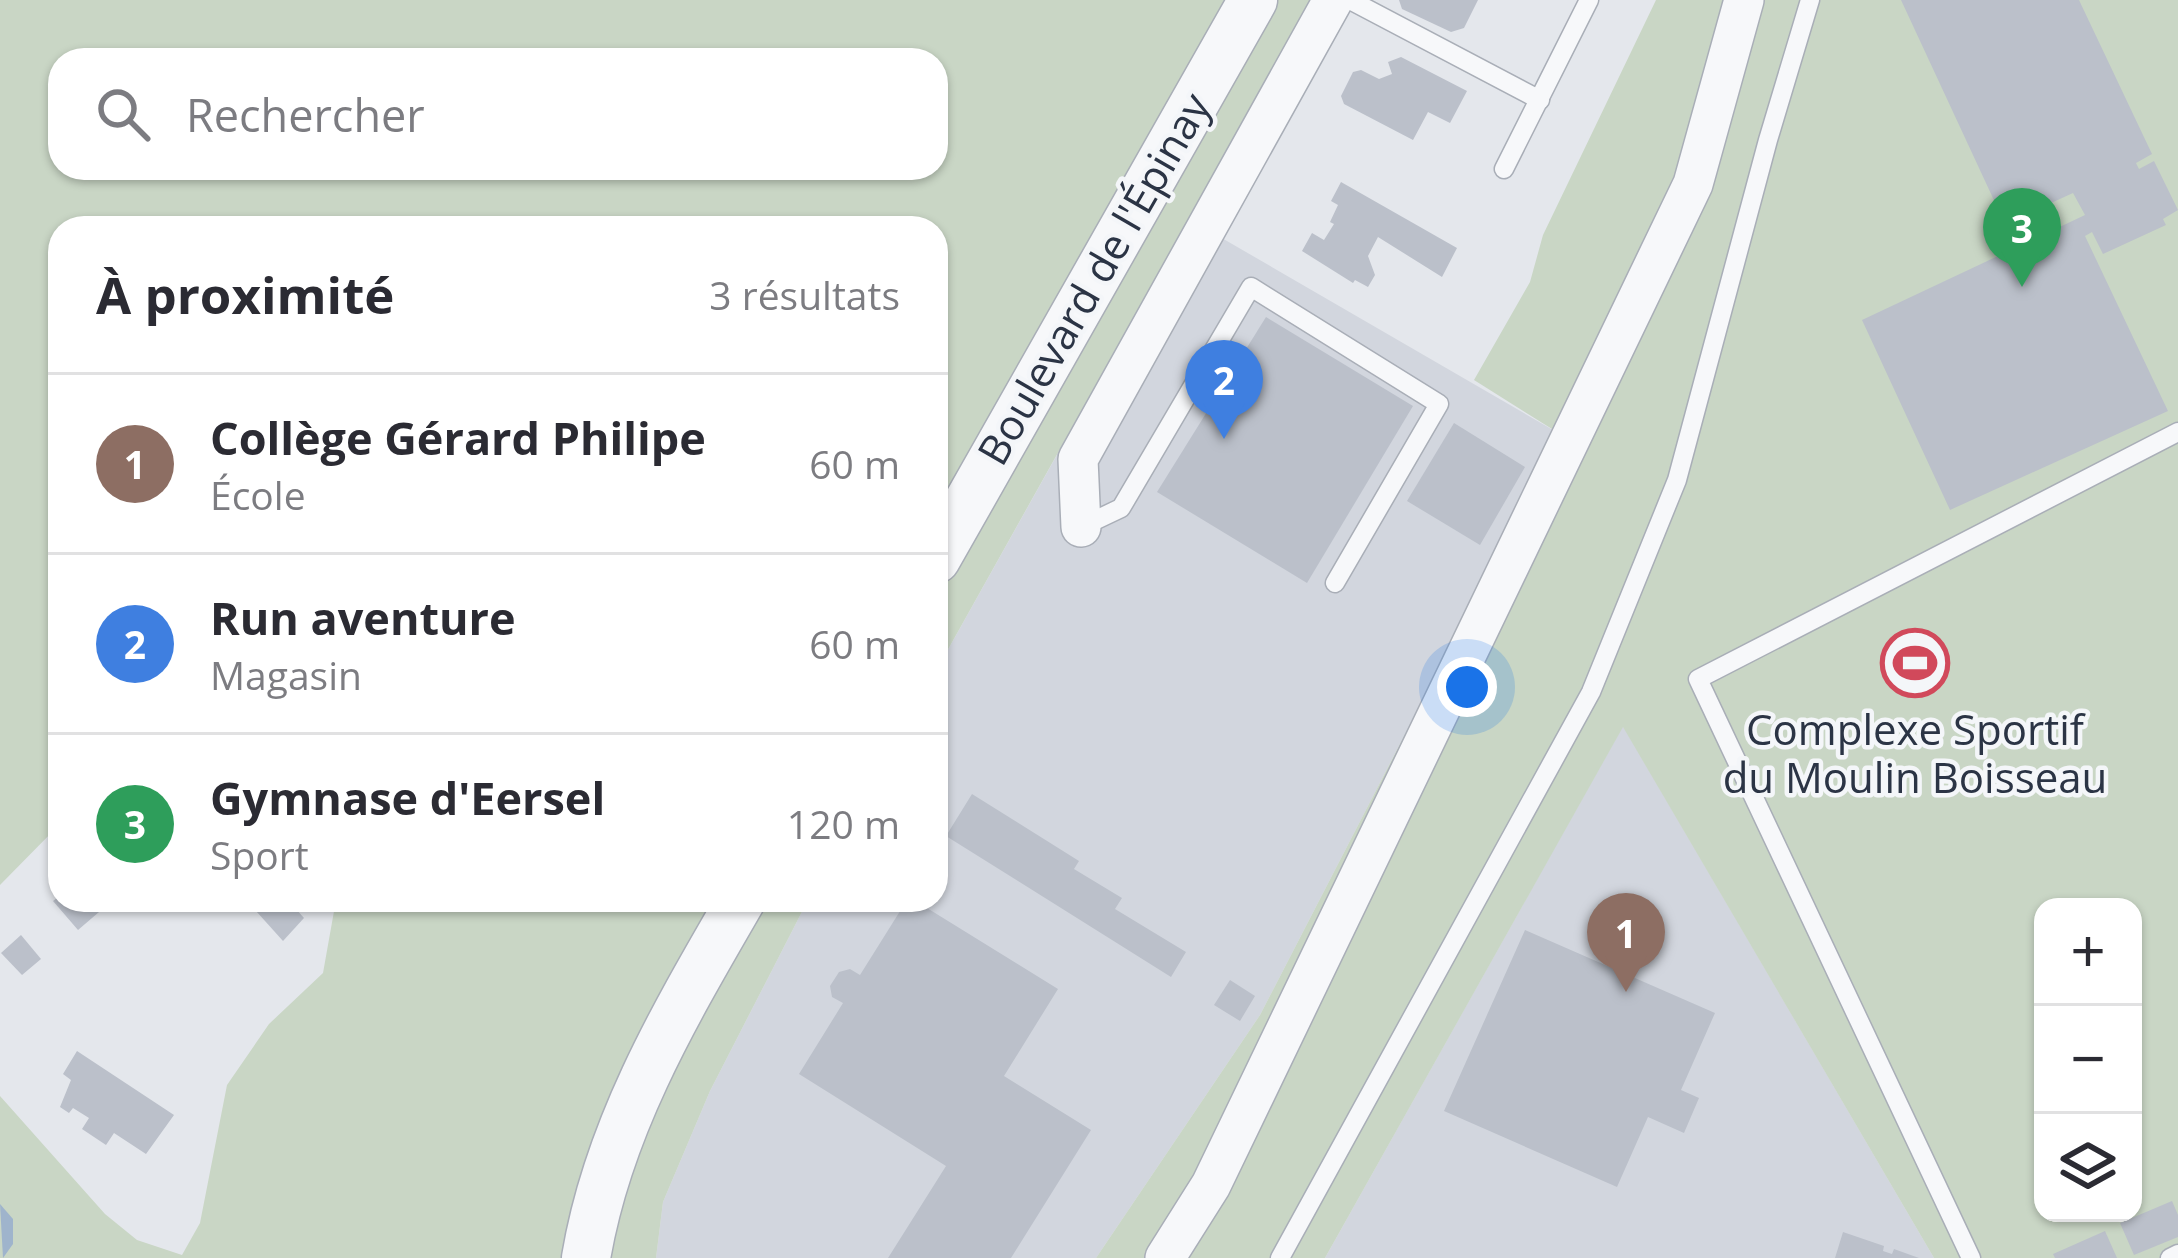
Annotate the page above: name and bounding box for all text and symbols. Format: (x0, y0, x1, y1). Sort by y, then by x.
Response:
search box (48, 48, 948, 180)
icon: search (90, 81, 156, 147)
street label: Boulevard de l'Épinay (963, 81, 1223, 474)
text: Rechercher (186, 84, 425, 145)
pin: 3 (1983, 188, 2061, 287)
text: À proximité (96, 259, 394, 329)
text: 3 résultats (709, 268, 900, 321)
pin: 2 (1185, 340, 1263, 439)
text: Collège Gérard Philipe (210, 407, 706, 468)
text: 1 (124, 437, 146, 490)
text: 60 m (809, 437, 900, 490)
text: École (210, 468, 306, 521)
text: Run aventure (210, 587, 516, 648)
text: 2 (124, 617, 146, 670)
text: 60 m (809, 617, 900, 670)
sports icon: Complexe Sportif du Moulin Boisseau (1880, 628, 1950, 698)
text: Magasin (210, 648, 362, 701)
your location (1437, 657, 1497, 717)
place label: Complexe Sportif du Moulin Boisseau (1723, 700, 2107, 805)
text: Gymnase d'Eersel (210, 767, 605, 828)
text: 3 (124, 797, 146, 850)
text: 120 m (787, 797, 900, 850)
text: Sport (210, 828, 309, 881)
pin: 1 (1587, 893, 1665, 992)
map controls (2034, 898, 2142, 1222)
button: + (2034, 898, 2142, 1006)
button: − (2034, 1006, 2142, 1114)
button: layers (2034, 1114, 2142, 1222)

